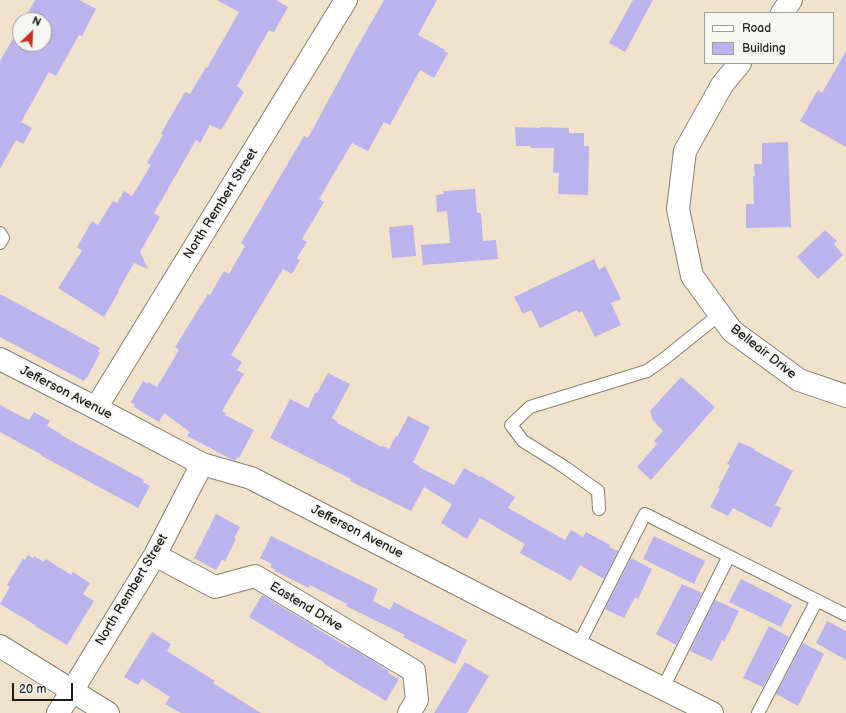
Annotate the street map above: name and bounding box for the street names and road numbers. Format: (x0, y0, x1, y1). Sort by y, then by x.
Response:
street label: North Rembert Street (181, 146, 261, 262)
street label: Belleair Drive (727, 321, 799, 383)
street label: Jefferson Avenue (17, 363, 115, 423)
street label: Jefferson Avenue (308, 502, 406, 562)
street label: North Rembert Street (92, 531, 172, 649)
street label: Eastend Drive (267, 579, 345, 635)

